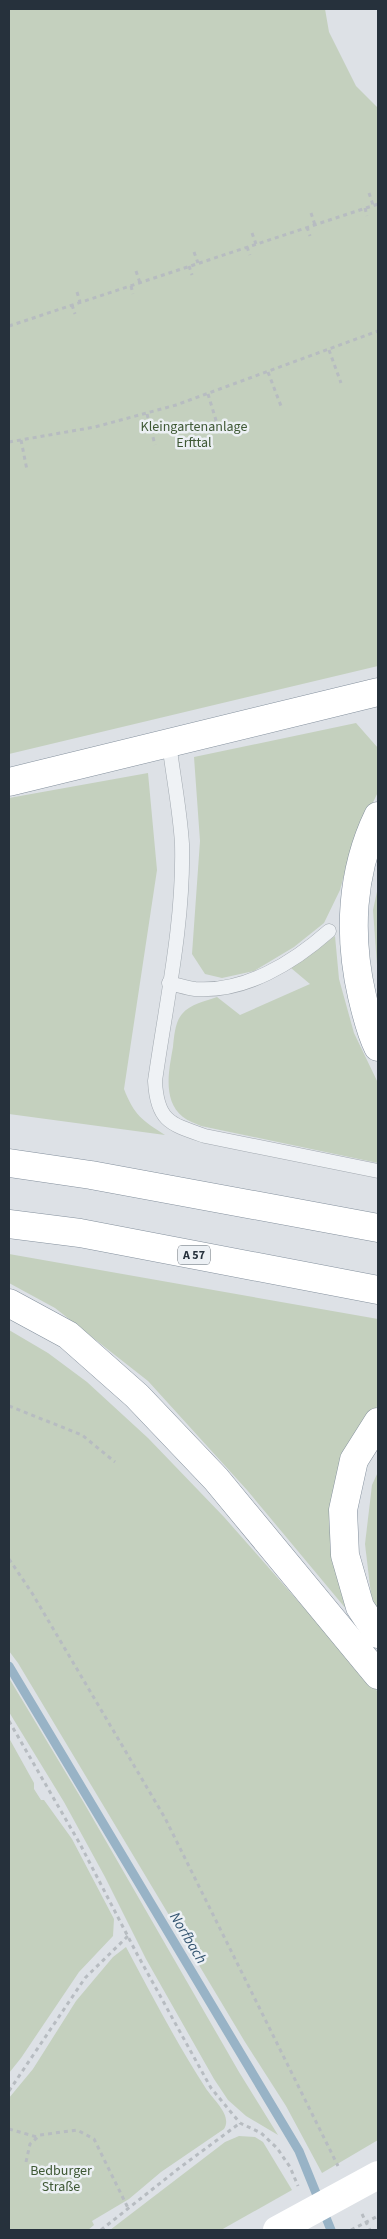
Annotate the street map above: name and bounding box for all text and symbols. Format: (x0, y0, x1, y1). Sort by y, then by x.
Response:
park label: Kleingartenanlage Erfttal (141, 417, 247, 453)
road number: A 57 (178, 1246, 210, 1264)
water label: Norfbach (164, 1908, 212, 1968)
park label: Bedburger Straße (30, 2161, 92, 2197)

